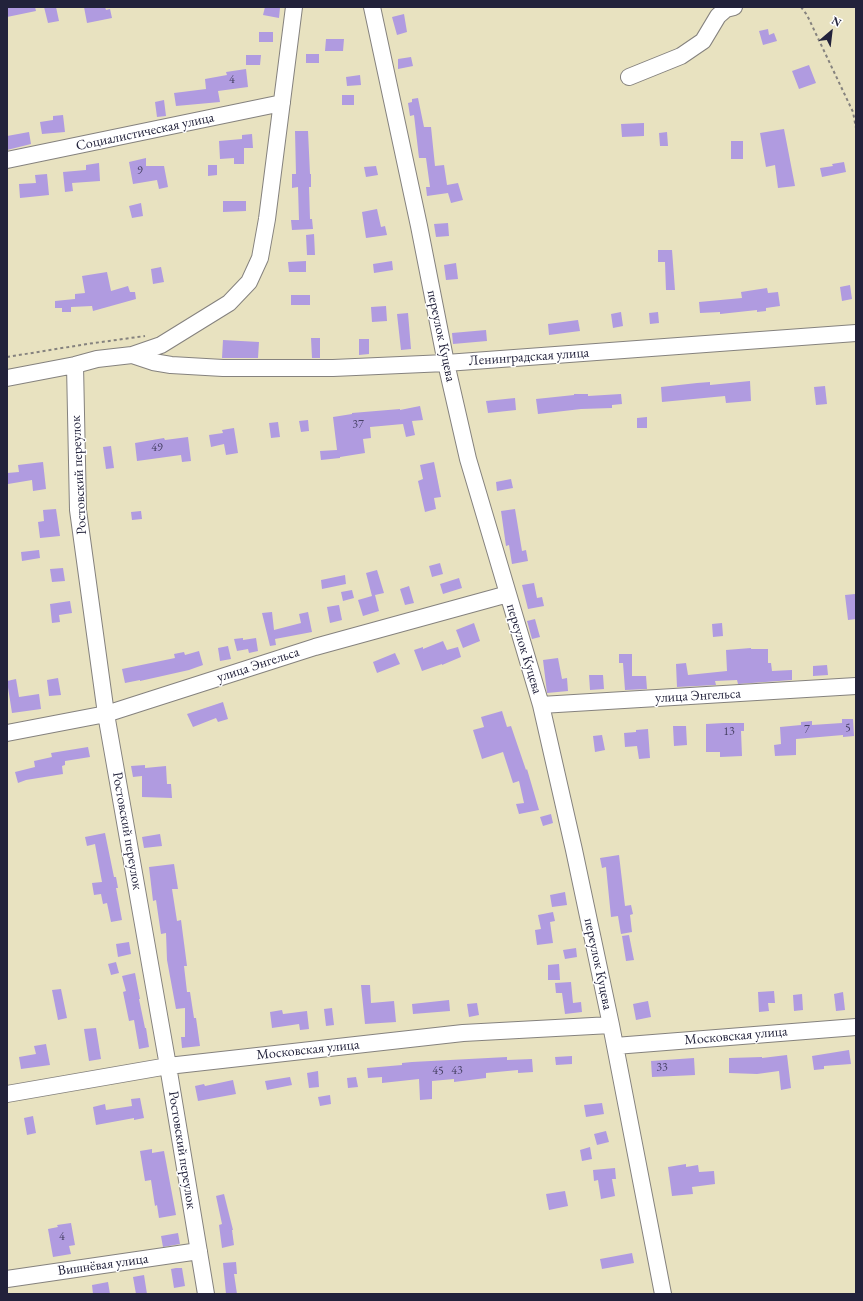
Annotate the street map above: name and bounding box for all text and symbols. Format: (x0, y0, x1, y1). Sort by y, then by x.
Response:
north arrow (811, 12, 851, 52)
text: N (829, 13, 844, 30)
house number: 4 (229, 73, 235, 87)
street label: Социалистическая улица (74, 109, 216, 155)
house number: 9 (137, 164, 143, 178)
street label: переулок Куцева (423, 289, 459, 383)
street label: Ленинградская улица (468, 344, 590, 370)
street label: Ростовский переулок (67, 415, 91, 535)
house number: 37 (352, 418, 364, 432)
house number: 49 (151, 441, 163, 455)
street label: переулок Куцева (502, 602, 546, 696)
street label: улица Энгельса (215, 644, 301, 686)
street label: улица Энгельса (655, 685, 741, 707)
house number: 5 (845, 721, 851, 735)
house number: 7 (804, 723, 810, 737)
house number: 13 (723, 725, 735, 739)
street label: Ростовский переулок (108, 771, 146, 891)
street label: переулок Куцева (580, 917, 616, 1011)
street label: Московская улица (684, 1023, 788, 1049)
street label: Московская улица (256, 1036, 360, 1064)
house number: 33 (656, 1061, 668, 1075)
house number: 45 (432, 1064, 444, 1078)
house number: 43 (451, 1064, 463, 1078)
street label: Ростовский переулок (164, 1090, 200, 1210)
house number: 4 (59, 1230, 65, 1244)
street label: Вишнёвая улица (57, 1250, 149, 1280)

